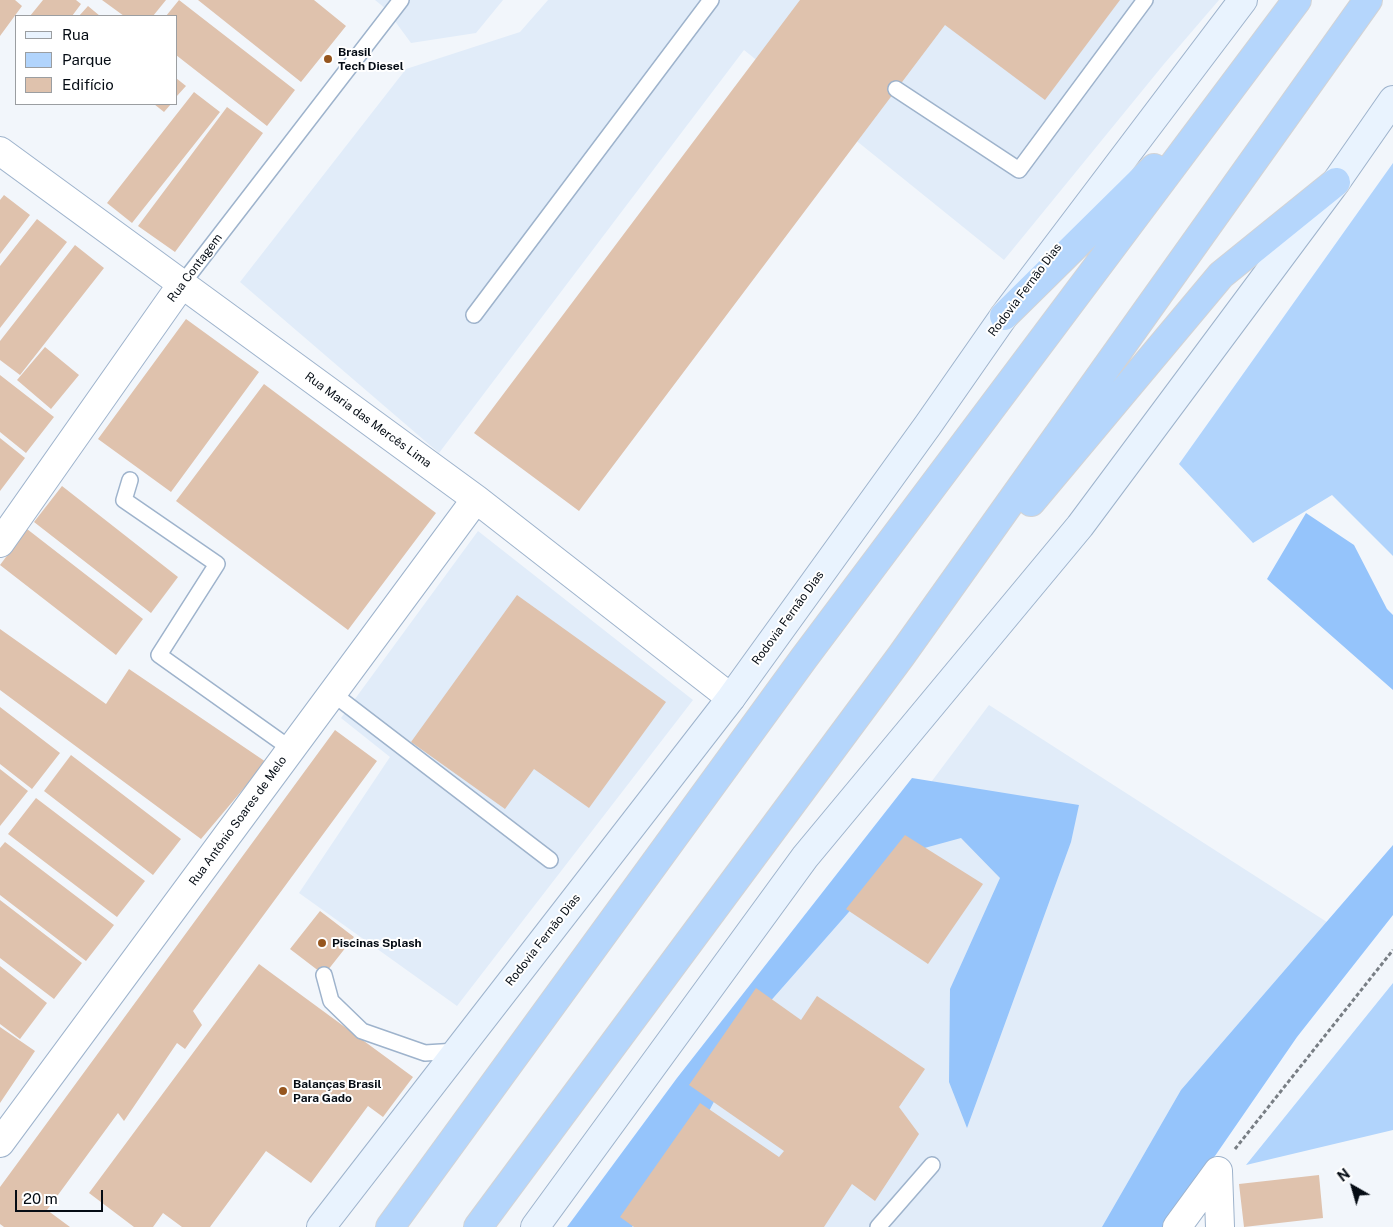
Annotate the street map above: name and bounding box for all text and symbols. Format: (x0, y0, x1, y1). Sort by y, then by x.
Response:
legend (15, 15, 178, 105)
text: Rua (62, 26, 89, 43)
place label: Brasil Tech Diesel (338, 45, 404, 73)
text: Parque (62, 51, 112, 68)
marker: Brasil Tech Diesel (322, 53, 334, 65)
text: Edifício (62, 76, 114, 93)
street label: Rua Contagem (165, 231, 225, 305)
street label: Rodovia Fernão Dias (985, 241, 1065, 339)
street label: Rua Maria das Mercês Lima (302, 369, 434, 471)
street label: Rodovia Fernão Dias (749, 568, 827, 668)
street label: Rua Antônio Soares de Melo (186, 753, 290, 889)
street label: Rodovia Fernão Dias (503, 891, 583, 989)
place label: Piscinas Splash (332, 936, 422, 950)
marker: Piscinas Splash (316, 937, 328, 949)
place label: Balanças Brasil Para Gado (293, 1077, 381, 1105)
marker: Balanças Brasil Para Gado (277, 1085, 289, 1097)
north arrow (1328, 1162, 1378, 1212)
text: N (1335, 1166, 1353, 1185)
scale bar (18, 1180, 105, 1212)
text: 20 m (23, 1190, 58, 1207)

